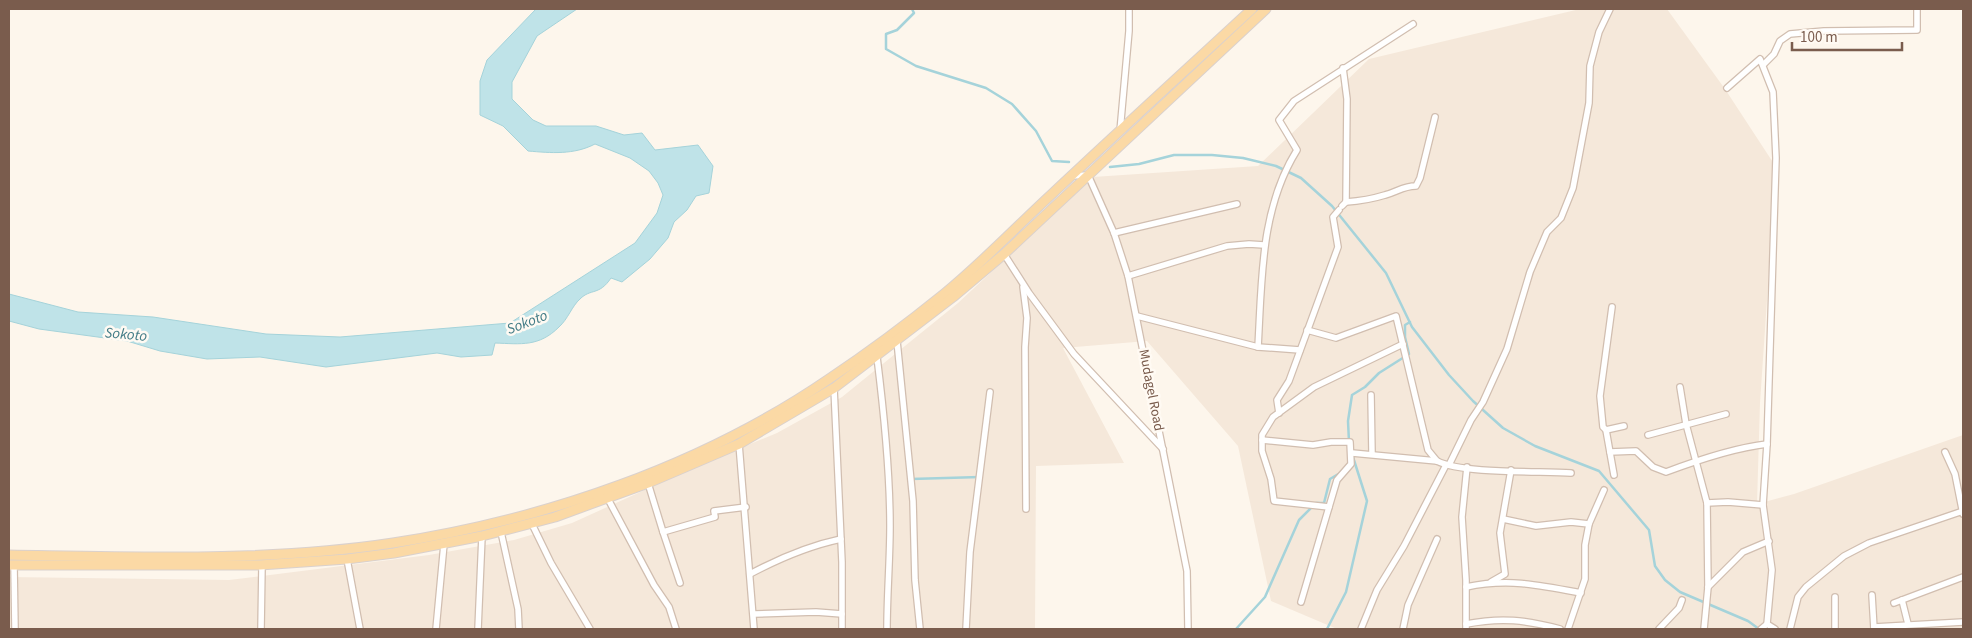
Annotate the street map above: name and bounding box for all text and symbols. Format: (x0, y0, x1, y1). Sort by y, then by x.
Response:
scale bar (1792, 20, 1902, 52)
text: 100 m (1800, 27, 1838, 48)
water label: Sokoto (504, 305, 551, 340)
water label: Sokoto (104, 322, 148, 347)
street label: Mudagel Road (1133, 348, 1169, 433)

